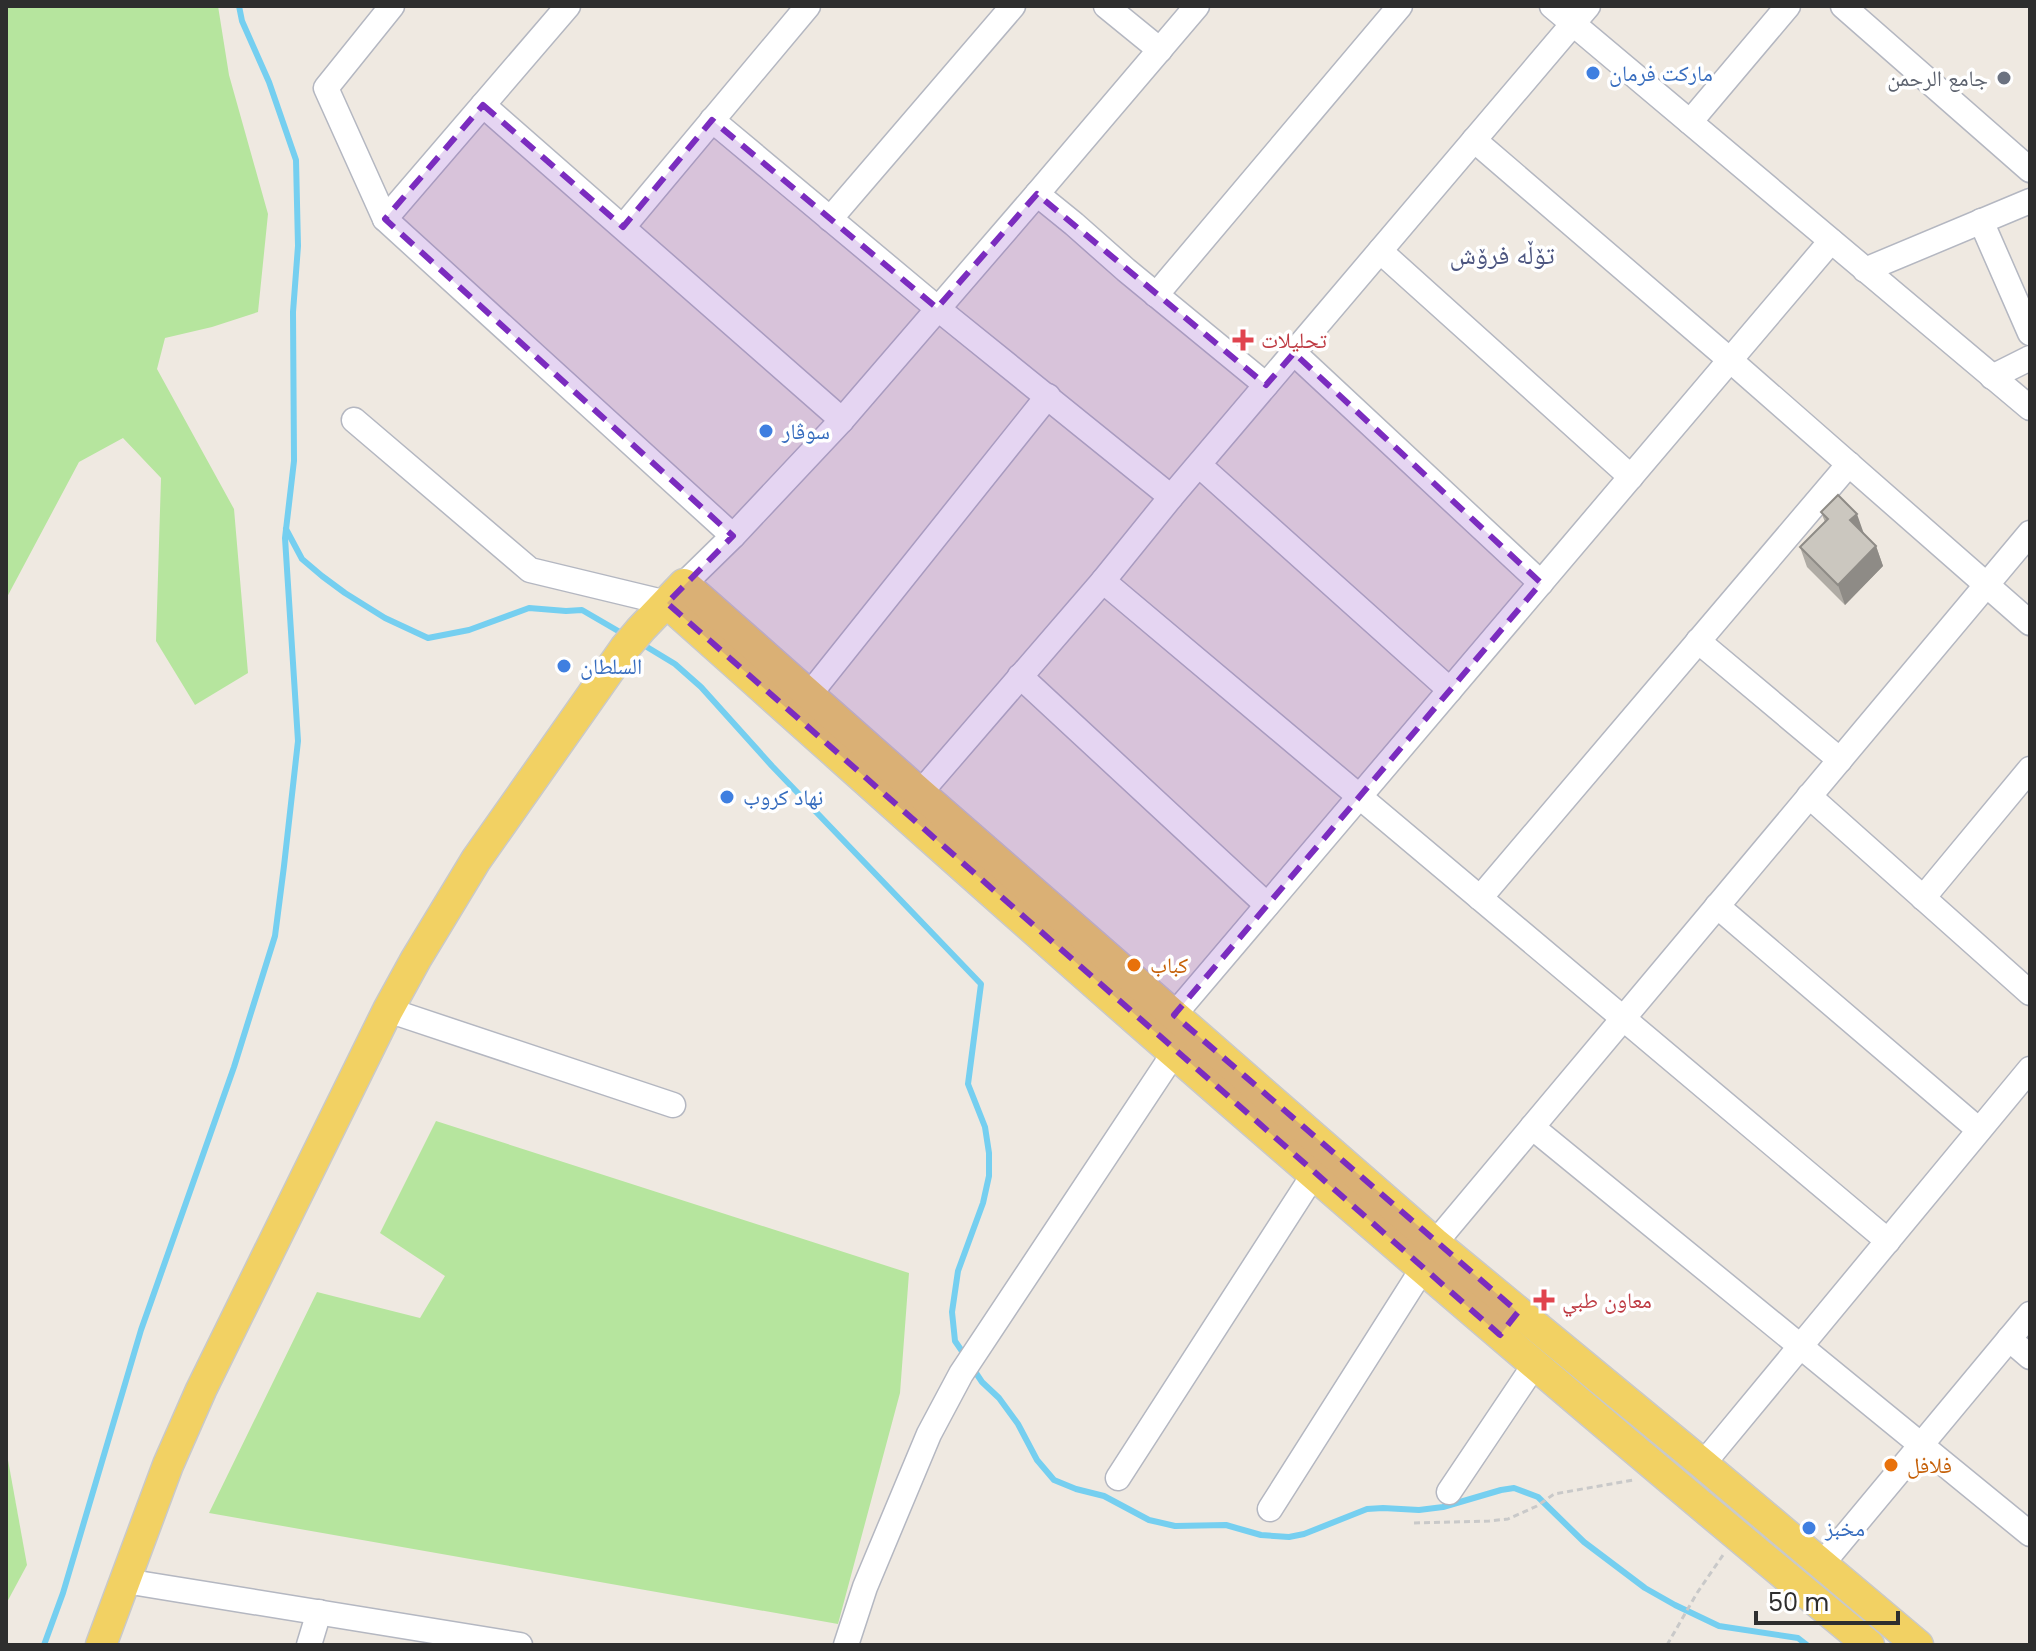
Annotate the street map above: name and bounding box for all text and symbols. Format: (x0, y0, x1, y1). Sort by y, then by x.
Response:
place label: مارکت فرمان (1609, 58, 1713, 89)
place label: جامع الرحمن (1887, 63, 1988, 94)
marker: مارکت فرمان (1584, 64, 1602, 82)
marker: جامع الرحمن (1995, 69, 2013, 87)
district label: تۆڵە فرۆش (1449, 237, 1555, 273)
place label: تحلیلات (1261, 325, 1327, 356)
marker: تحلیلات (1232, 329, 1254, 351)
place label: سوڤار (781, 416, 830, 447)
marker: سوڤار (757, 422, 775, 440)
place label: السلطان (580, 651, 642, 682)
marker: السلطان (555, 657, 573, 675)
place label: نهاد كروب (743, 782, 823, 813)
marker: نهاد كروب (718, 788, 736, 806)
place label: كباب (1150, 950, 1188, 981)
marker: كباب (1125, 956, 1143, 974)
place label: معاون طبي (1562, 1285, 1652, 1317)
marker: معاون طبي (1533, 1289, 1555, 1311)
place label: فلافل (1907, 1450, 1952, 1481)
marker: فلافل (1882, 1456, 1900, 1474)
place label: مخبز (1824, 1513, 1865, 1544)
marker: مخبز (1800, 1519, 1818, 1537)
scale bar (1756, 1575, 1898, 1625)
text: 50 m (1768, 1586, 1829, 1619)

